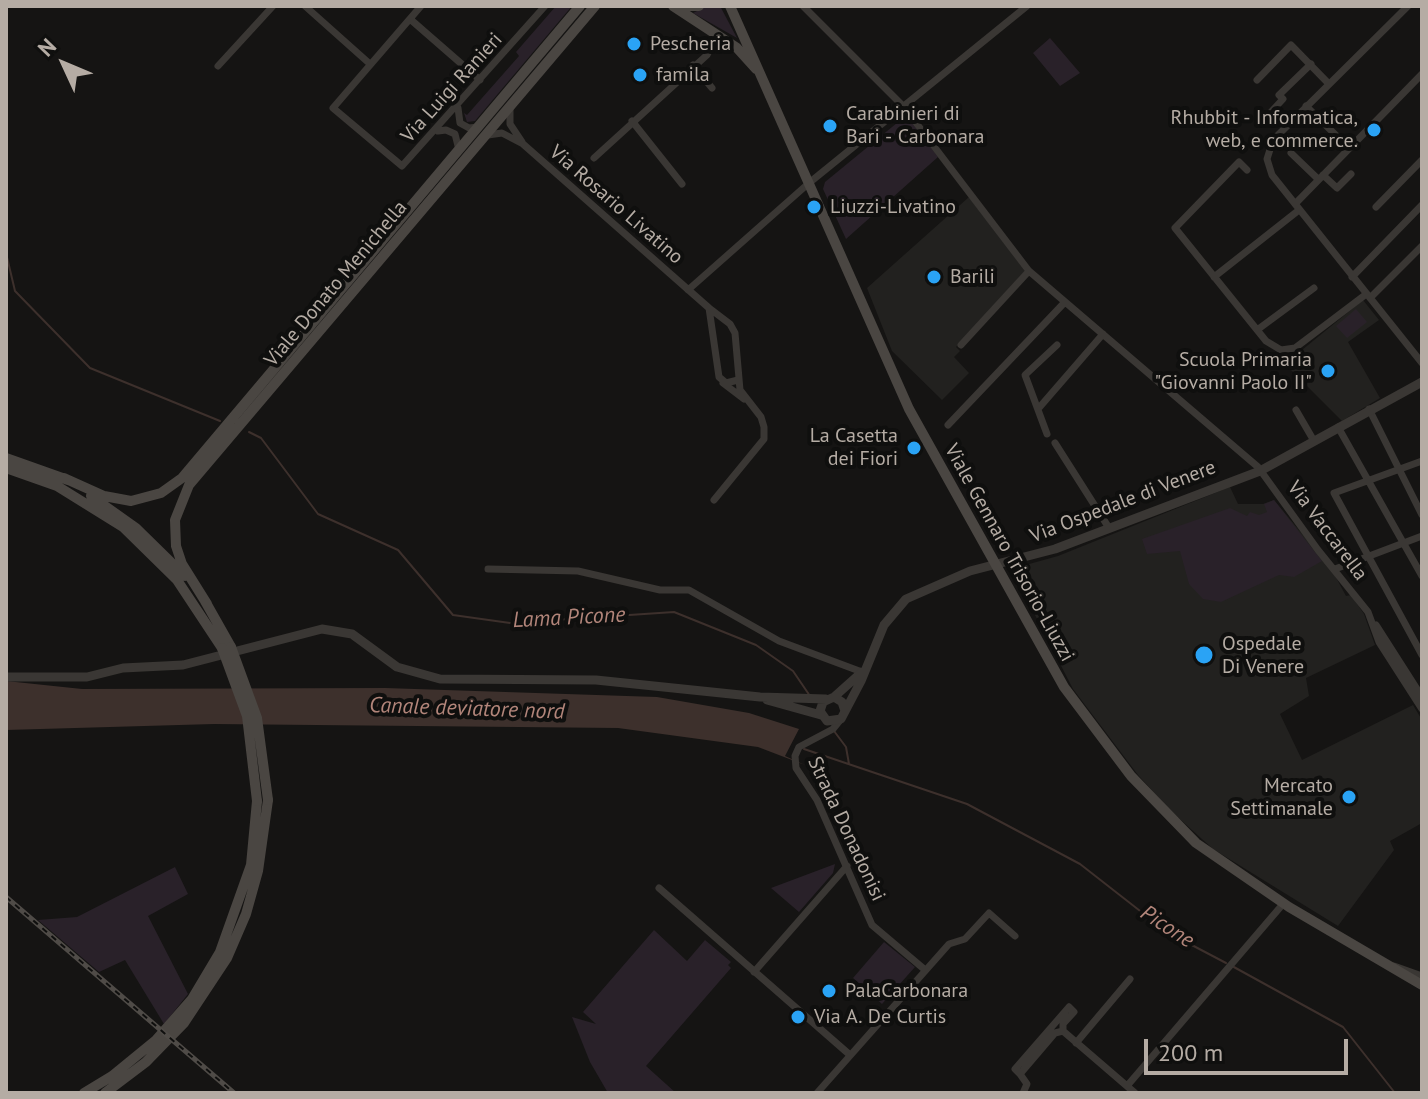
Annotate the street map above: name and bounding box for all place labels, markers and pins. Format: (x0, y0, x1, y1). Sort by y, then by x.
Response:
place label: Pescheria (650, 32, 731, 56)
marker: Pescheria (625, 35, 643, 53)
place label: famila (656, 63, 710, 87)
marker: famila (631, 66, 649, 84)
place label: Carabinieri di Bari - Carbonara (846, 102, 985, 149)
place label: Rhubbit - Informatica, web, e commerce. (1171, 106, 1358, 153)
marker: Carabinieri di Bari - Carbonara (821, 117, 839, 135)
marker: Rhubbit - Informatica, web, e commerce. (1365, 121, 1383, 139)
place label: Liuzzi-Livatino (830, 195, 956, 219)
marker: Liuzzi-Livatino (805, 198, 823, 216)
place label: Barili (950, 265, 995, 289)
marker: Barili (925, 268, 943, 286)
place label: Scuola Primaria "Giovanni Paolo II" (1155, 348, 1312, 395)
marker: Scuola Primaria "Giovanni Paolo II" (1319, 362, 1337, 380)
place label: La Casetta dei Fiori (810, 424, 898, 471)
marker: La Casetta dei Fiori (905, 439, 923, 457)
place label: Ospedale Di Venere (1222, 632, 1304, 679)
marker: Ospedale Di Venere (1193, 644, 1215, 666)
place label: Mercato Settimanale (1230, 774, 1333, 821)
marker: Mercato Settimanale (1340, 788, 1358, 806)
place label: PalaCarbonara (845, 979, 968, 1003)
marker: PalaCarbonara (820, 982, 838, 1000)
place label: Via A. De Curtis (814, 1005, 946, 1029)
marker: Via A. De Curtis (789, 1008, 807, 1026)

